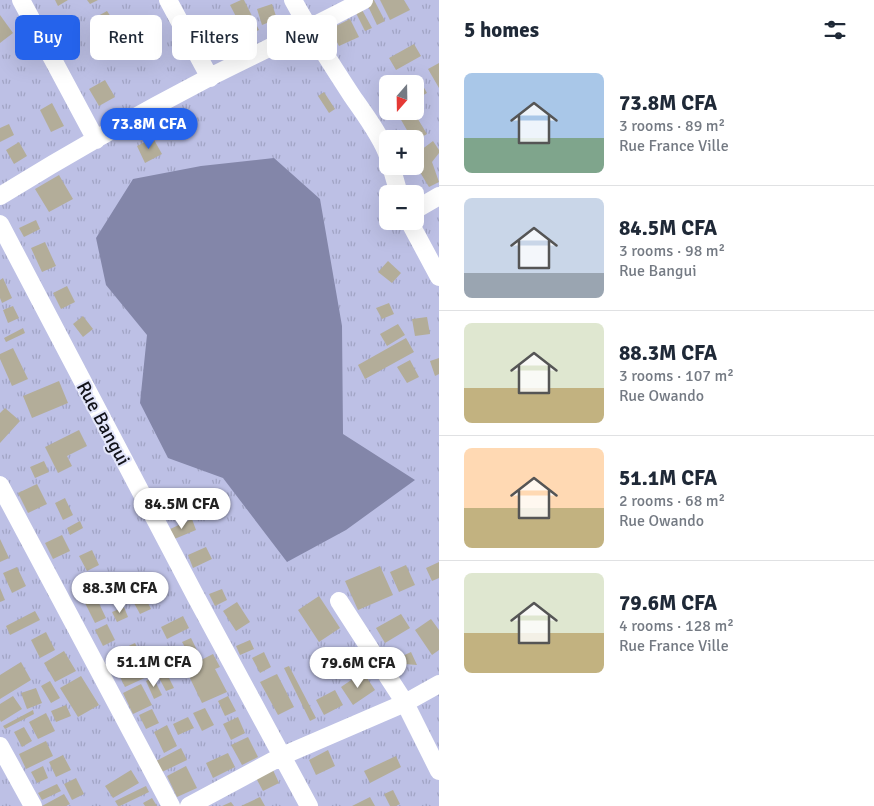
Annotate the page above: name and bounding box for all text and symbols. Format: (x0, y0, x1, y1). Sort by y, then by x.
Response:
chip: Buy (15, 15, 80, 60)
chip: Rent (90, 15, 162, 60)
chip: Filters (172, 15, 257, 60)
chip: New (267, 15, 337, 60)
icon: filters (821, 16, 849, 44)
text: 5 homes (464, 17, 539, 43)
north arrow (379, 75, 424, 120)
map controls (379, 75, 424, 230)
text: 73.8M CFA (619, 90, 717, 116)
icon: home (504, 93, 564, 153)
pin: 73.8M CFA (92, 108, 206, 150)
text: 73.8M CFA (112, 114, 186, 134)
text: 3 rooms · 89 m² (619, 116, 725, 136)
button: + (379, 130, 424, 175)
text: Rue France Ville (619, 136, 729, 156)
button: − (379, 185, 424, 230)
text: 84.5M CFA (619, 215, 717, 241)
icon: home (504, 218, 564, 278)
text: 3 rooms · 98 m² (619, 241, 725, 261)
text: Rue Bangui (619, 261, 697, 281)
text: 88.3M CFA (619, 340, 717, 366)
icon: home (504, 343, 564, 403)
text: 3 rooms · 107 m² (619, 366, 734, 386)
street label: Rue Bangui (71, 377, 135, 470)
text: Rue Owando (619, 386, 704, 406)
text: 51.1M CFA (619, 465, 717, 491)
icon: home (504, 468, 564, 528)
pin: 84.5M CFA (125, 488, 239, 530)
text: 2 rooms · 68 m² (619, 491, 725, 511)
text: 84.5M CFA (145, 494, 219, 514)
text: Rue Owando (619, 511, 704, 531)
pin: 88.3M CFA (63, 572, 177, 614)
text: 88.3M CFA (83, 578, 157, 598)
text: 79.6M CFA (619, 590, 717, 616)
icon: home (504, 593, 564, 653)
text: 4 rooms · 128 m² (619, 616, 734, 636)
text: Rue France Ville (619, 636, 729, 656)
pin: 51.1M CFA (97, 646, 211, 688)
pin: 79.6M CFA (301, 646, 415, 689)
text: 51.1M CFA (117, 652, 191, 672)
text: 79.6M CFA (321, 653, 395, 673)

